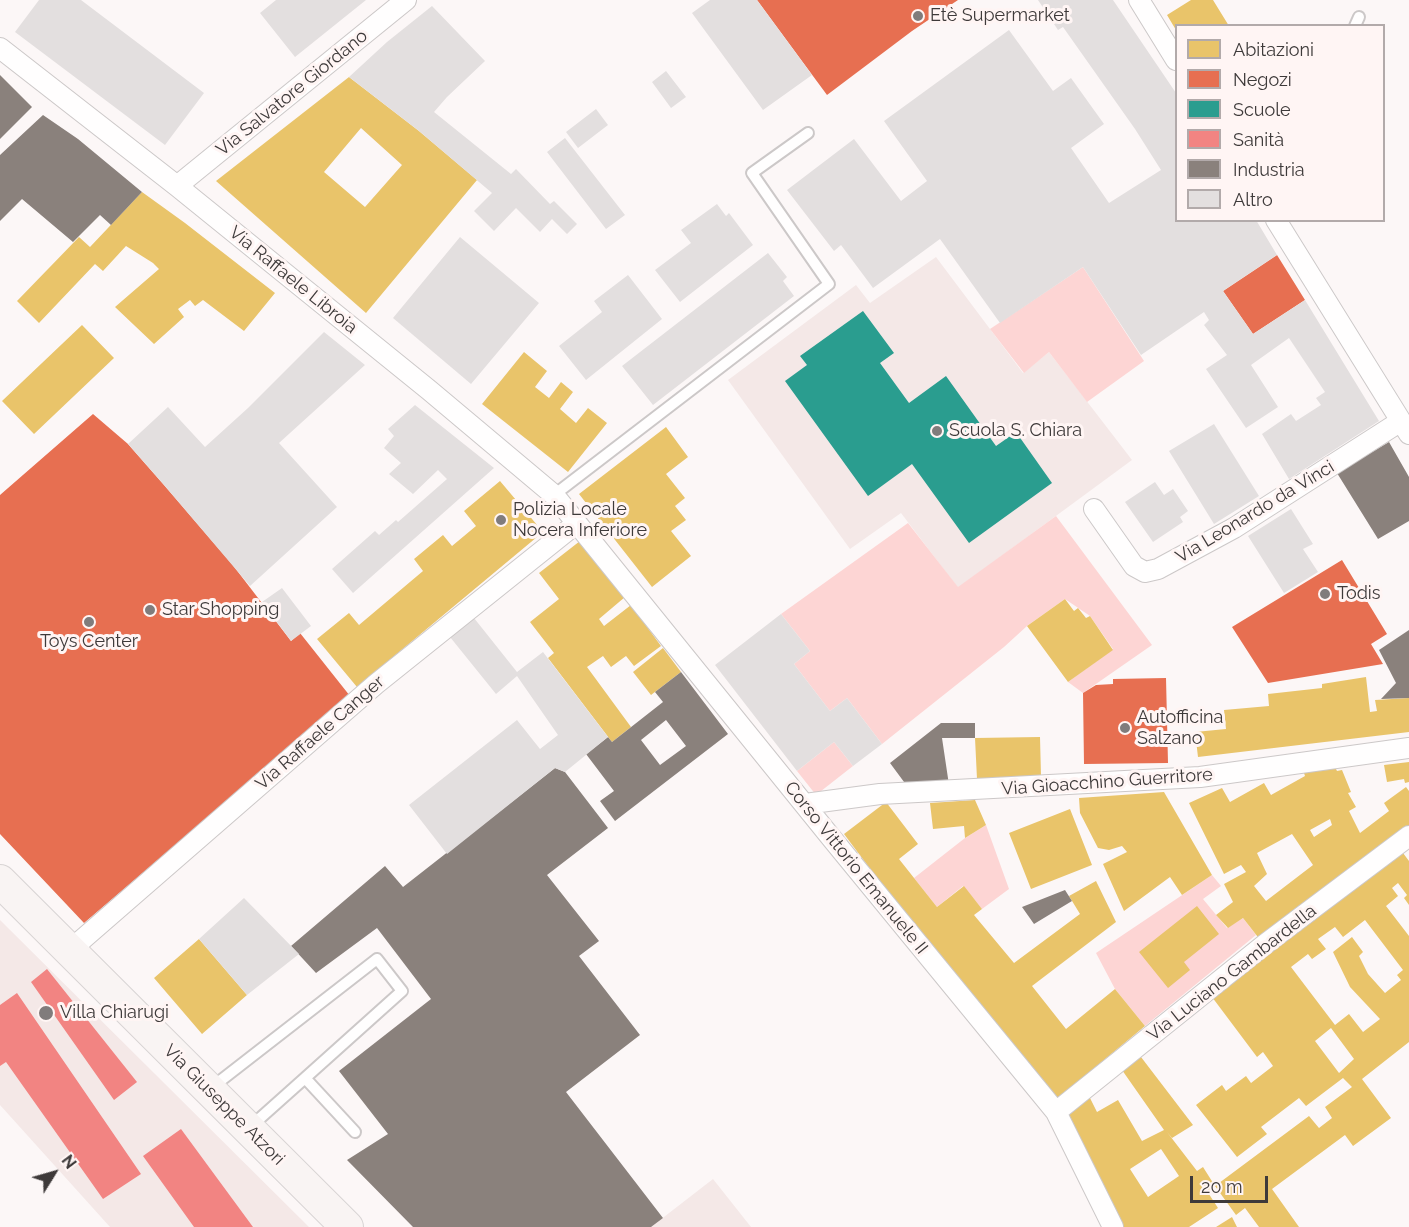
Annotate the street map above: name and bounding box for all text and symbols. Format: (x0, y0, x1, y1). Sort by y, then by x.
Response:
place label: Etè Supermarket (930, 5, 1070, 27)
marker: Etè Supermarket (911, 9, 925, 23)
legend (1175, 24, 1385, 222)
street label: Via Salvatore Giordano (212, 25, 372, 161)
text: Abitazioni (1233, 39, 1314, 60)
text: Negozi (1233, 69, 1292, 90)
text: Scuole (1233, 99, 1291, 120)
text: Sanità (1233, 129, 1284, 150)
text: Industria (1233, 159, 1305, 180)
text: Altro (1233, 189, 1273, 210)
street label: Via Raffaele Libroia (225, 222, 361, 338)
place label: Scuola S. Chiara (949, 420, 1082, 442)
marker: Scuola S. Chiara (930, 424, 944, 438)
street label: Via Leonardo da Vinci (1172, 456, 1338, 568)
place label: Polizia Locale Nocera Inferiore (513, 499, 647, 542)
marker: Polizia Locale Nocera Inferiore (494, 513, 508, 527)
place label: Todis (1337, 583, 1380, 605)
marker: Todis (1318, 587, 1332, 601)
place label: Star Shopping (162, 599, 279, 621)
marker: Star Shopping (143, 603, 157, 617)
marker: Toys Center (82, 615, 96, 629)
place label: Toys Center (40, 631, 138, 653)
street label: Via Raffaele Canger (251, 671, 389, 795)
place label: Autofficina Salzano (1137, 707, 1223, 750)
marker: Autofficina Salzano (1118, 721, 1132, 735)
street label: Via Gioacchino Guerritore (1001, 764, 1213, 800)
street label: Corso Vittorio Emanuele II (780, 777, 932, 959)
street label: Via Luciano Gambardella (1143, 900, 1321, 1046)
place label: Villa Chiarugi (60, 1002, 169, 1024)
marker: Villa Chiarugi (37, 1004, 55, 1022)
street label: Via Giuseppe Atzori (159, 1040, 289, 1170)
north arrow (24, 1143, 84, 1203)
text: N (58, 1151, 80, 1172)
scale bar (1193, 1164, 1271, 1202)
text: 20 m (1201, 1176, 1243, 1197)

